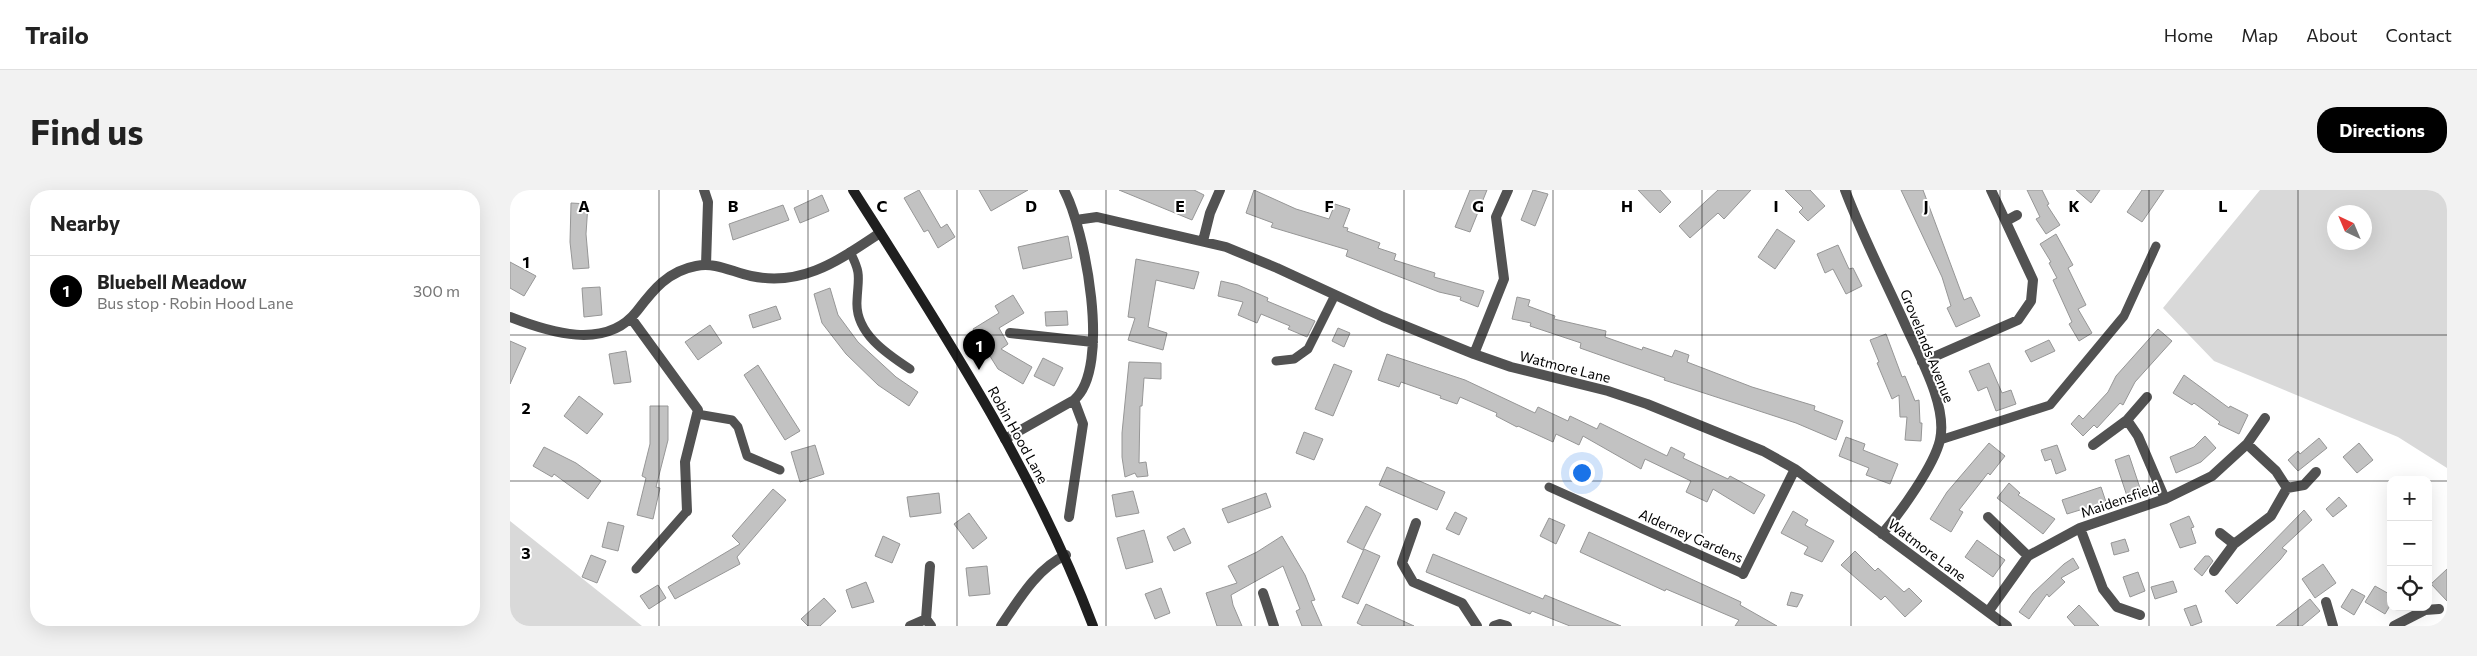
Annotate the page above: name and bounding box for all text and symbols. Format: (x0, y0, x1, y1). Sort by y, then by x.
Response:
text: Trailo (25, 20, 89, 49)
text: Home (2164, 24, 2213, 46)
text: Map (2241, 24, 2278, 46)
text: About (2306, 24, 2358, 46)
text: Contact (2386, 24, 2452, 46)
button: Directions (2317, 107, 2447, 153)
text: Find us (30, 109, 144, 152)
text: A (578, 196, 590, 215)
text: B (728, 196, 739, 215)
text: C (877, 196, 888, 215)
text: D (1025, 196, 1037, 215)
text: E (1175, 196, 1185, 215)
text: F (1324, 196, 1334, 215)
text: G (1472, 196, 1484, 215)
text: H (1621, 196, 1633, 215)
text: I (1773, 196, 1779, 215)
text: J (1923, 196, 1929, 215)
text: K (2068, 196, 2080, 215)
text: L (2218, 196, 2228, 215)
north arrow (2327, 205, 2372, 250)
text: Nearby (50, 210, 120, 235)
text: 1 (522, 252, 530, 271)
text: Bluebell Meadow (97, 270, 247, 293)
text: 1 (62, 281, 70, 300)
text: 300 m (413, 281, 460, 300)
street label: Grovelands Avenue (1897, 287, 1958, 405)
text: Bus stop · Robin Hood Lane (97, 293, 293, 312)
pin: 1 (963, 329, 995, 370)
street label: Watmore Lane (1518, 347, 1612, 386)
street label: Robin Hood Lane (985, 383, 1052, 486)
text: 2 (521, 398, 531, 417)
your location (1569, 460, 1595, 486)
map controls (2387, 476, 2432, 611)
button: + (2387, 476, 2432, 521)
street label: Maidensfield (2078, 478, 2161, 521)
street label: Alderney Gardens (1636, 505, 1746, 566)
street label: Watmore Lane (1885, 515, 1970, 584)
button: − (2387, 521, 2432, 566)
text: 3 (521, 543, 531, 562)
button: locate (2387, 566, 2432, 611)

